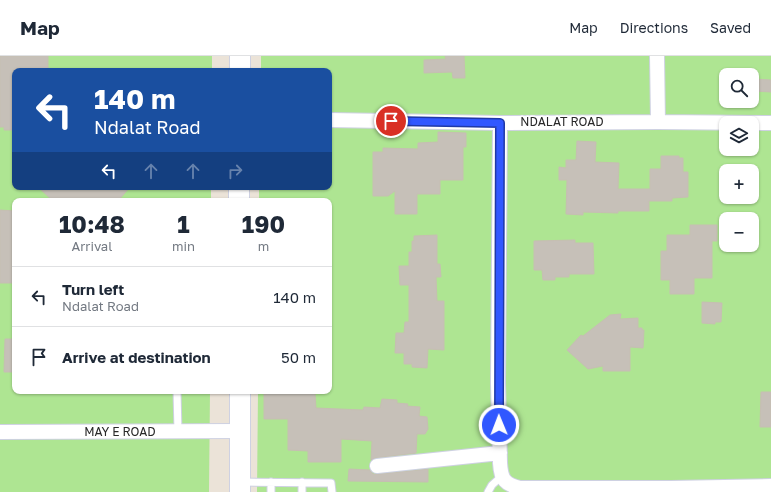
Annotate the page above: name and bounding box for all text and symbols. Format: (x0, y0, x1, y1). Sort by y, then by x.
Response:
text: Map (20, 16, 60, 39)
text: Map (569, 19, 598, 36)
text: Directions (620, 19, 688, 36)
text: Saved (710, 19, 751, 36)
map controls (719, 68, 759, 252)
button: search (719, 68, 759, 108)
text: 140 m (94, 82, 176, 115)
icon: left (28, 84, 80, 136)
pin (374, 104, 408, 138)
icon: arrive (380, 110, 402, 132)
street label: NDALAT ROAD (520, 114, 604, 129)
text: Ndalat Road (94, 116, 200, 138)
button: layers (719, 116, 759, 156)
icon: left (98, 160, 120, 182)
icon: ahead (140, 160, 162, 182)
icon: ahead (182, 160, 204, 182)
icon: right (224, 160, 246, 182)
button: + (719, 164, 759, 204)
text: 10:48 (59, 209, 125, 238)
text: 1 (177, 209, 190, 238)
text: 190 (242, 209, 285, 238)
button: − (719, 212, 759, 252)
text: Arrival (72, 238, 112, 254)
text: min (172, 238, 195, 254)
text: m (258, 238, 269, 254)
text: Turn left (62, 280, 124, 298)
icon: left (28, 286, 50, 308)
text: 140 m (273, 288, 316, 306)
text: Ndalat Road (62, 298, 139, 314)
icon: arrive (28, 346, 50, 368)
text: Arrive at destination (62, 348, 211, 366)
text: 50 m (281, 348, 316, 366)
position arrow (478, 404, 520, 446)
street label: MAY E ROAD (84, 424, 156, 439)

